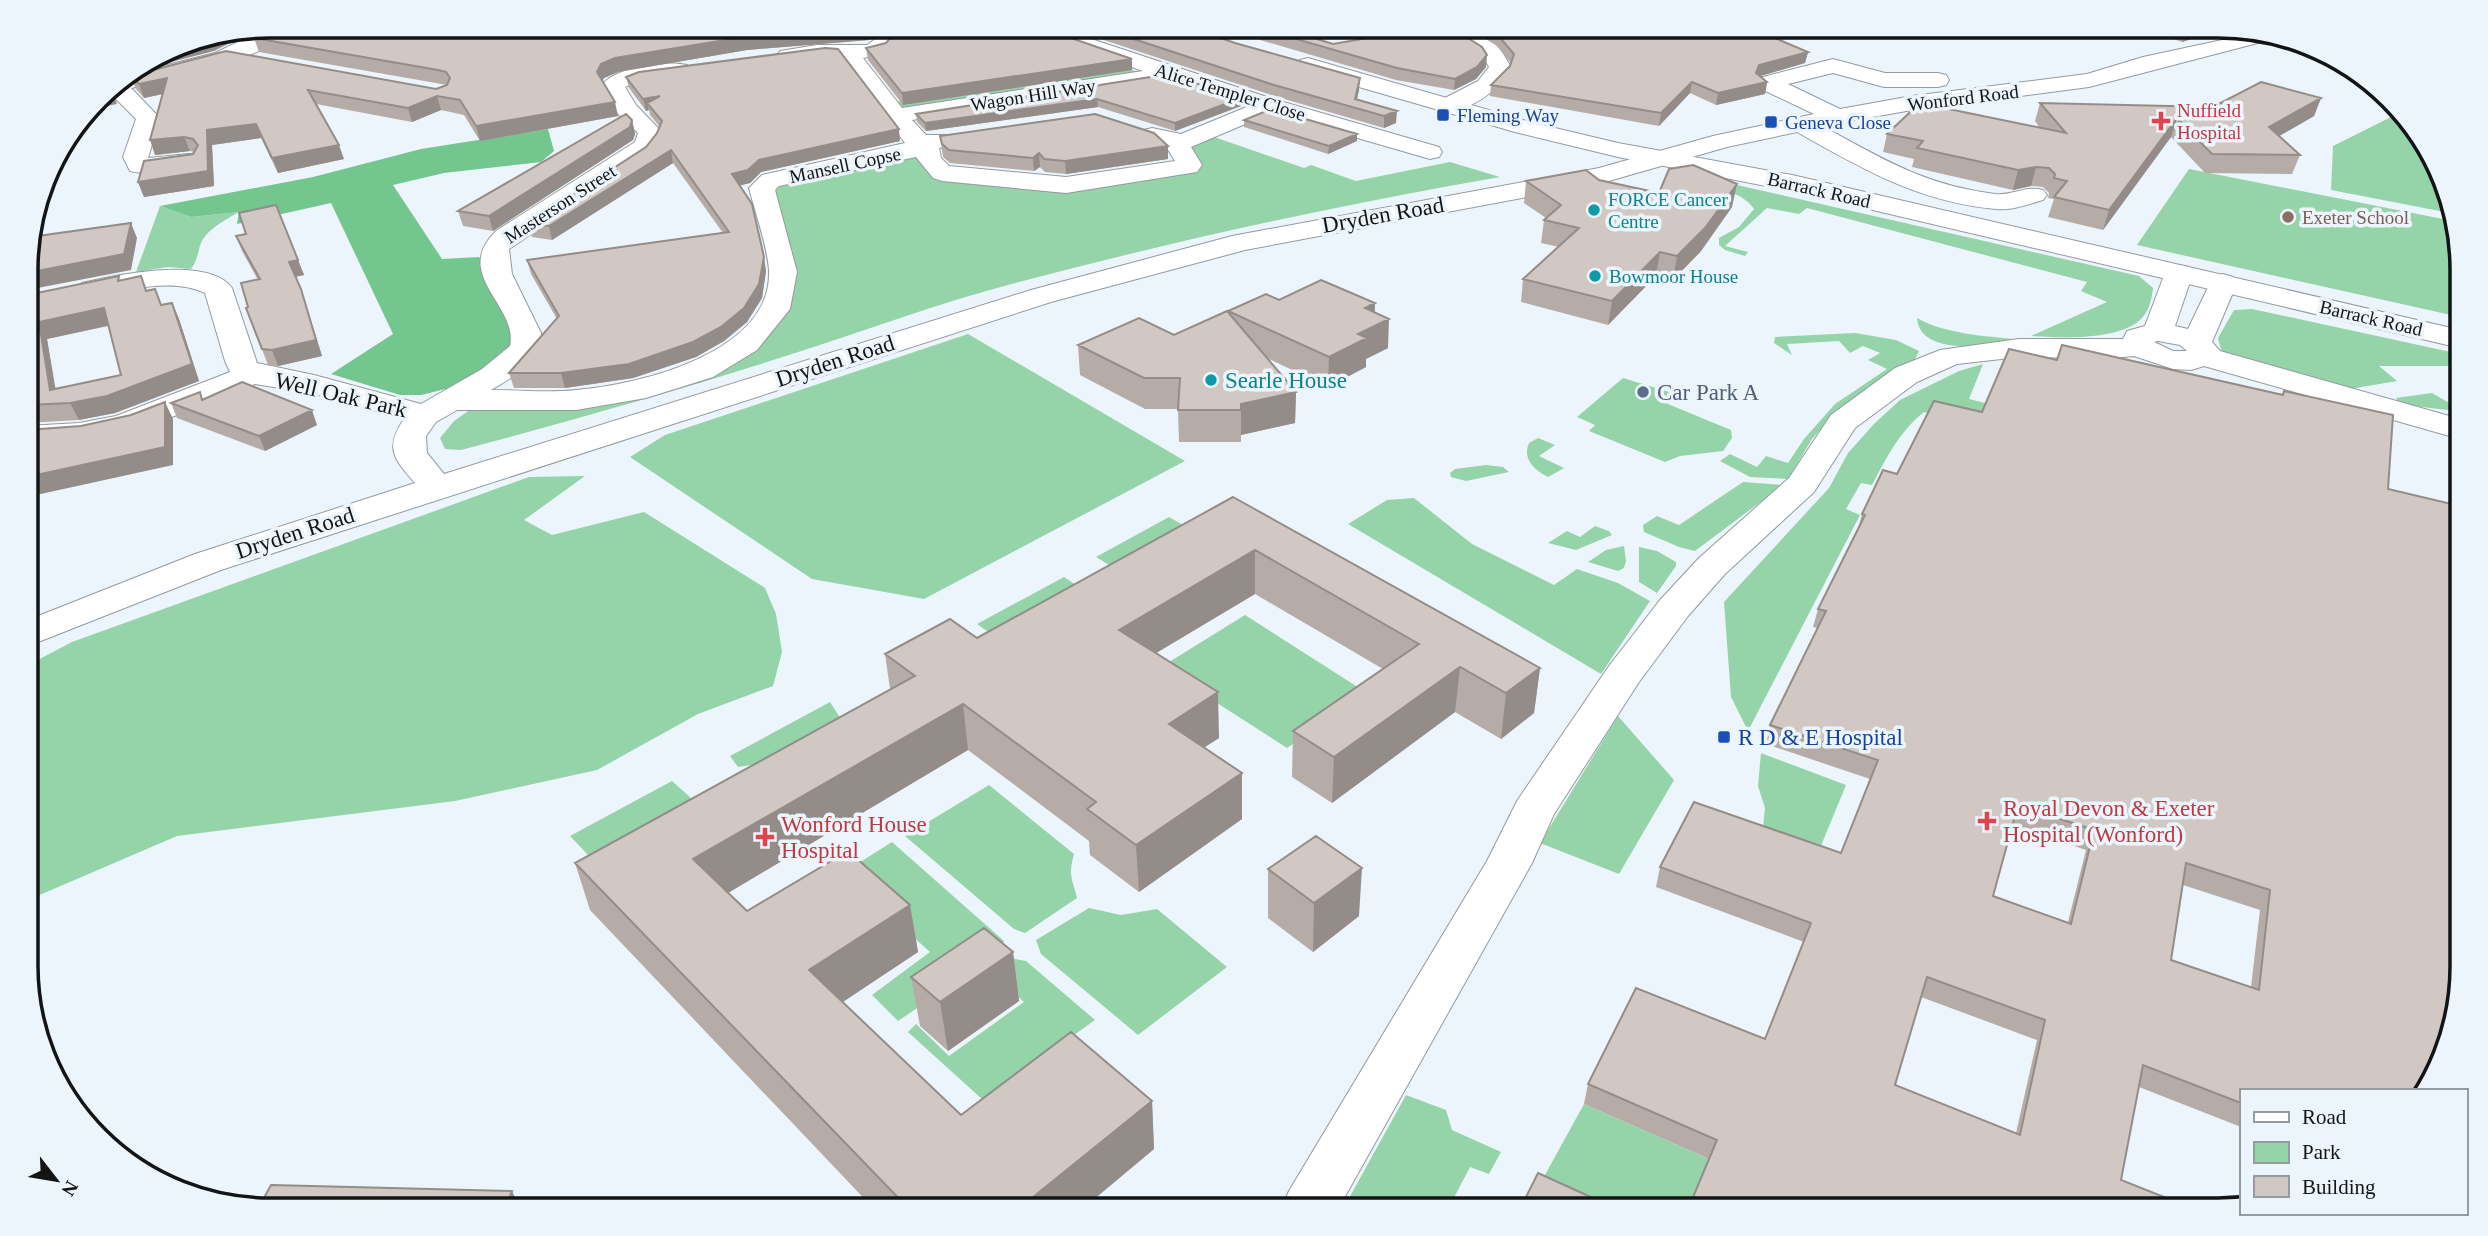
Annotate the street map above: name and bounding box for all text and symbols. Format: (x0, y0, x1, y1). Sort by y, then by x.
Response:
street label: Alice Templer Close (1152, 59, 1308, 125)
street label: Wagon Hill Way (969, 75, 1098, 115)
street label: Wonford Road (1906, 81, 2020, 115)
place label: Nuffield Hospital (2177, 100, 2242, 143)
place label: Fleming Way (1457, 105, 1560, 126)
marker: Fleming Way (1435, 107, 1451, 123)
marker: Nuffield Hospital (2151, 111, 2171, 131)
place label: Geneva Close (1785, 112, 1891, 133)
marker: Geneva Close (1763, 114, 1779, 130)
street label: Mansell Copse (787, 143, 903, 187)
street label: Masterson Street (501, 160, 620, 248)
street label: Barrack Road (1765, 168, 1873, 212)
place label: FORCE Cancer Centre (1608, 189, 1728, 232)
street label: Dryden Road (1320, 192, 1446, 238)
marker: FORCE Cancer Centre (1586, 202, 1602, 218)
place label: Exeter School (2302, 207, 2409, 228)
marker: Exeter School (2280, 209, 2296, 225)
place label: Bowmoor House (1609, 266, 1738, 287)
marker: Bowmoor House (1587, 268, 1603, 284)
street label: Barrack Road (2317, 296, 2425, 340)
street label: Dryden Road (773, 330, 898, 392)
street label: Well Oak Park (272, 368, 410, 422)
place label: Searle House (1225, 368, 1347, 393)
marker: Searle House (1203, 372, 1219, 388)
place label: Car Park A (1657, 380, 1760, 405)
marker: Car Park A (1635, 384, 1651, 400)
street label: Dryden Road (233, 502, 358, 564)
place label: R D & E Hospital (1738, 725, 1903, 750)
marker: R D & E Hospital (1716, 729, 1732, 745)
place label: Royal Devon & Exeter Hospital (Wonford) (2003, 796, 2215, 847)
marker: Royal Devon & Exeter Hospital (Wonford) (1977, 811, 1997, 831)
place label: Wonford House Hospital (781, 812, 927, 863)
marker: Wonford House Hospital (755, 827, 775, 847)
legend (2240, 1089, 2467, 1215)
text: Road (2302, 1105, 2347, 1129)
text: Park (2302, 1140, 2341, 1164)
north arrow (21, 1145, 91, 1215)
text: Building (2302, 1175, 2376, 1199)
text: N (57, 1177, 83, 1200)

